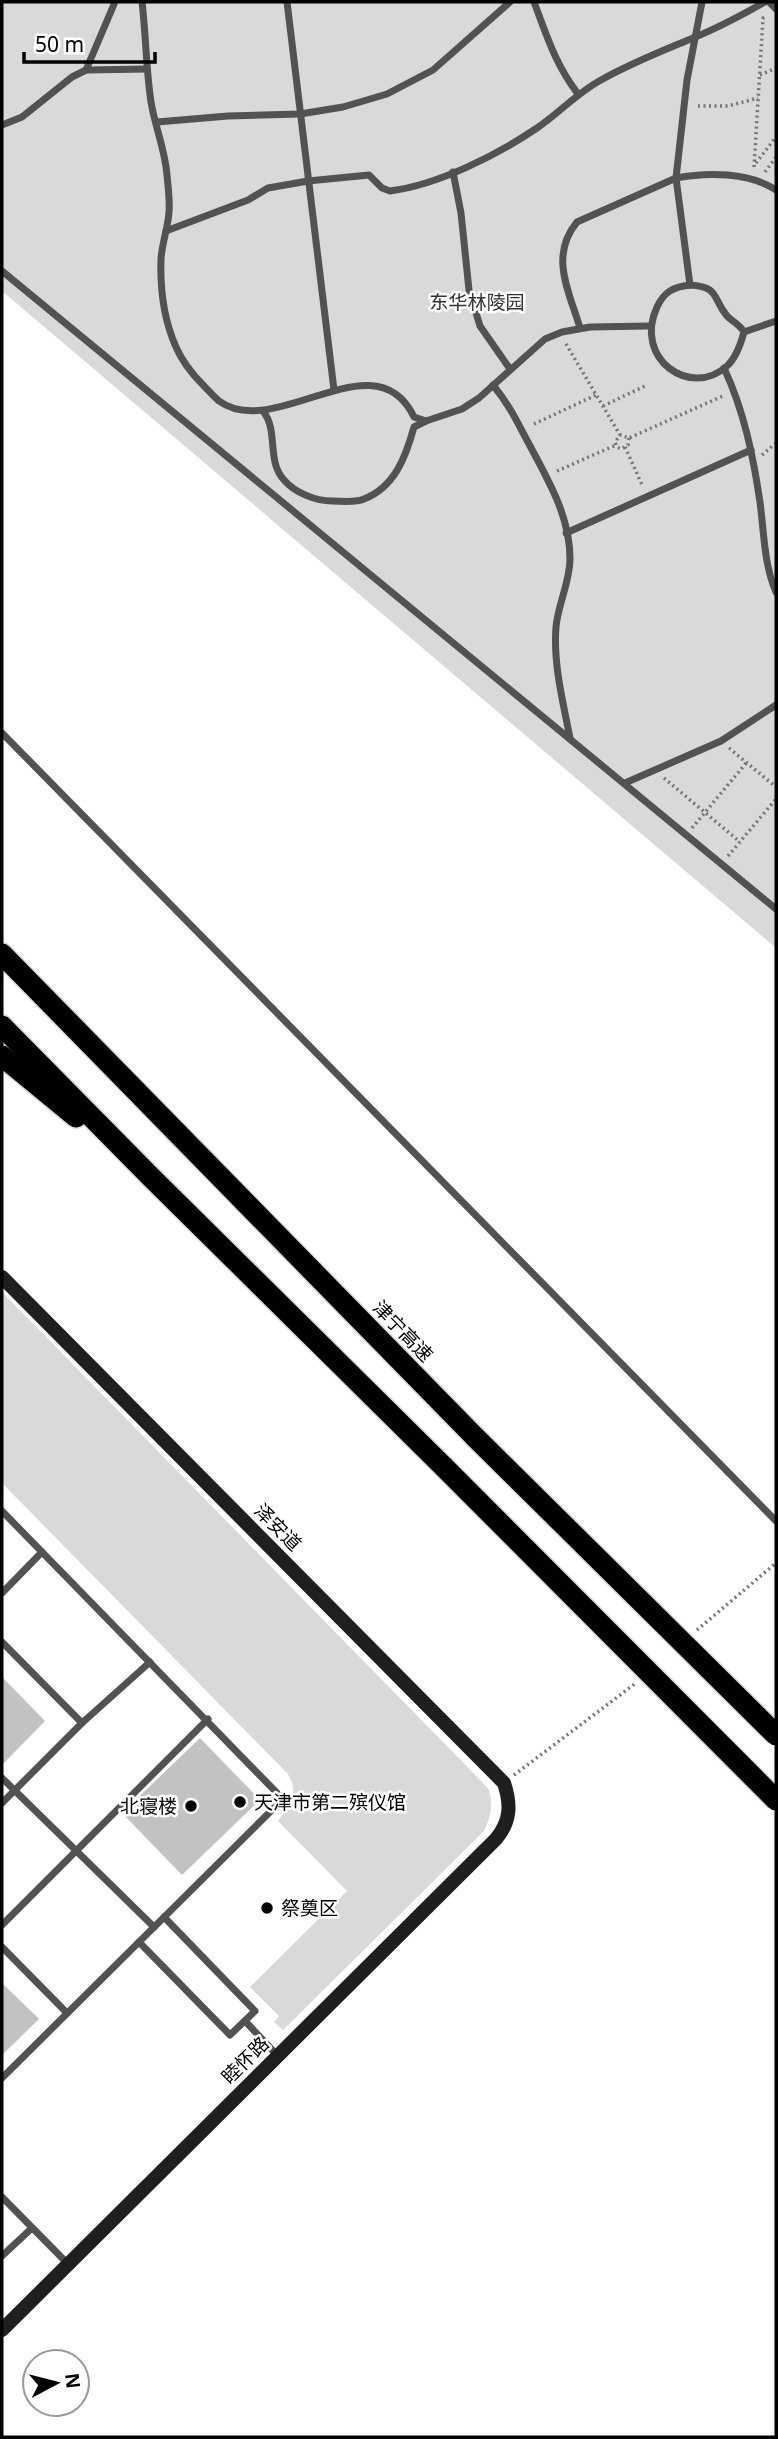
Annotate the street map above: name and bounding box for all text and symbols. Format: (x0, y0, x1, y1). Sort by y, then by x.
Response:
scale bar (24, 21, 156, 65)
text: 50 m (35, 30, 84, 58)
park label: 东华林陵园 (429, 289, 525, 315)
street label: 津宁高速 (367, 1295, 439, 1367)
street label: 泽安道 (249, 1498, 307, 1556)
place label: 天津市第二殡仪馆 (254, 1789, 406, 1815)
place label: 北寝楼 (120, 1793, 177, 1819)
marker: 天津市第二殡仪馆 (232, 1794, 248, 1810)
marker: 北寝楼 (183, 1798, 199, 1814)
place label: 祭奠区 (281, 1895, 338, 1921)
marker: 祭奠区 (259, 1900, 275, 1916)
street label: 睦怀路 (216, 2031, 274, 2089)
north arrow (21, 2348, 91, 2418)
text: N (59, 2372, 87, 2390)

